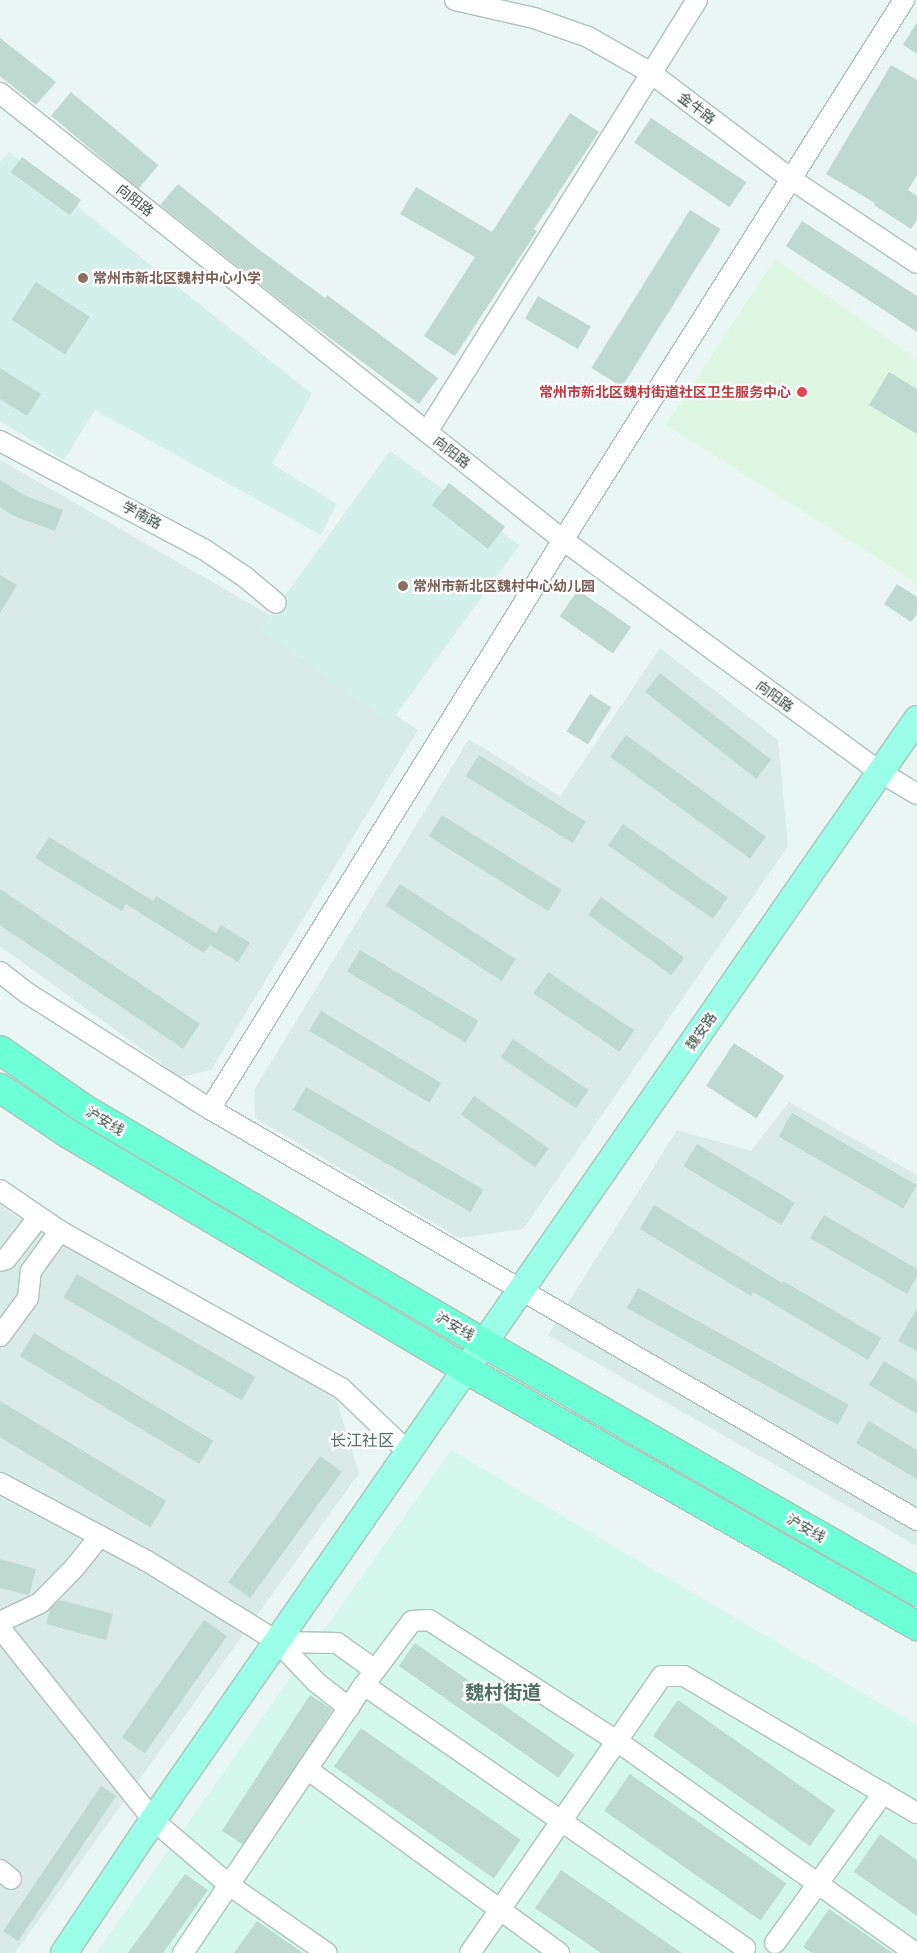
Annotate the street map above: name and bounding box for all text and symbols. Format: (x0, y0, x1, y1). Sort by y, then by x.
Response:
street label: 金牛路 (675, 89, 719, 127)
street label: 向阳路 (113, 180, 157, 220)
place label: 常州市新北区魏村中心小学 (93, 270, 261, 286)
marker: 常州市新北区魏村中心小学 (77, 272, 89, 284)
place label: 常州市新北区魏村街道社区卫生服务中心 (539, 384, 791, 400)
marker: 常州市新北区魏村街道社区卫生服务中心 (795, 385, 809, 399)
street label: 向阳路 (430, 432, 474, 472)
street label: 学南路 (120, 498, 164, 532)
place label: 常州市新北区魏村中心幼儿园 (413, 578, 595, 594)
marker: 常州市新北区魏村中心幼儿园 (397, 580, 409, 592)
street label: 向阳路 (753, 677, 797, 715)
street label: 魏安路 (682, 1009, 720, 1053)
street label: 沪安线 (83, 1103, 127, 1139)
street label: 沪安线 (433, 1308, 477, 1344)
district label: 长江社区 (330, 1431, 394, 1451)
street label: 沪安线 (784, 1510, 828, 1546)
district label: 魏村街道 (465, 1682, 541, 1704)

